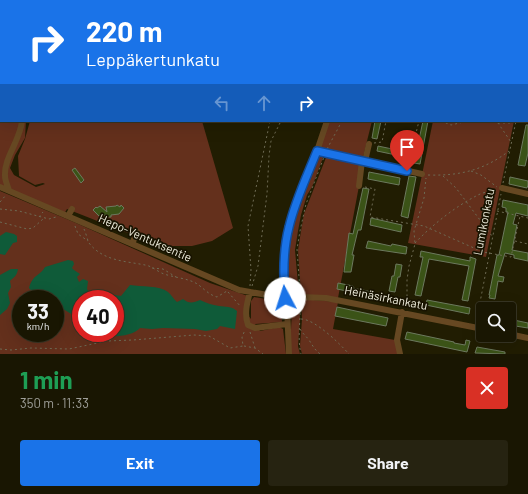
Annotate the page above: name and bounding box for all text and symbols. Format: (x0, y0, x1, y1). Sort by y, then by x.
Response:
text: 220 m (86, 14, 162, 48)
icon: right (20, 16, 72, 68)
text: Leppäkertunkatu (86, 48, 220, 70)
icon: left (211, 92, 233, 114)
icon: ahead (253, 92, 275, 114)
icon: right (295, 92, 317, 114)
pin (390, 130, 424, 171)
icon: arrive (396, 136, 418, 158)
street label: Lumikonkatu (470, 187, 496, 256)
street label: Hepo-Ventuksentie (97, 210, 194, 264)
position arrow (264, 277, 306, 319)
street label: Heinäsirkankatu (343, 282, 429, 312)
speed limit sign: 40 (72, 290, 124, 342)
text: 33 (27, 299, 49, 323)
map controls (476, 302, 516, 342)
button: search (476, 302, 516, 342)
text: km/h (27, 320, 49, 332)
text: 1 min (20, 365, 73, 394)
button: close (466, 367, 508, 409)
text: 350 m · 11:33 (20, 395, 89, 411)
button: Exit (20, 440, 260, 486)
button: Share (268, 440, 508, 486)

